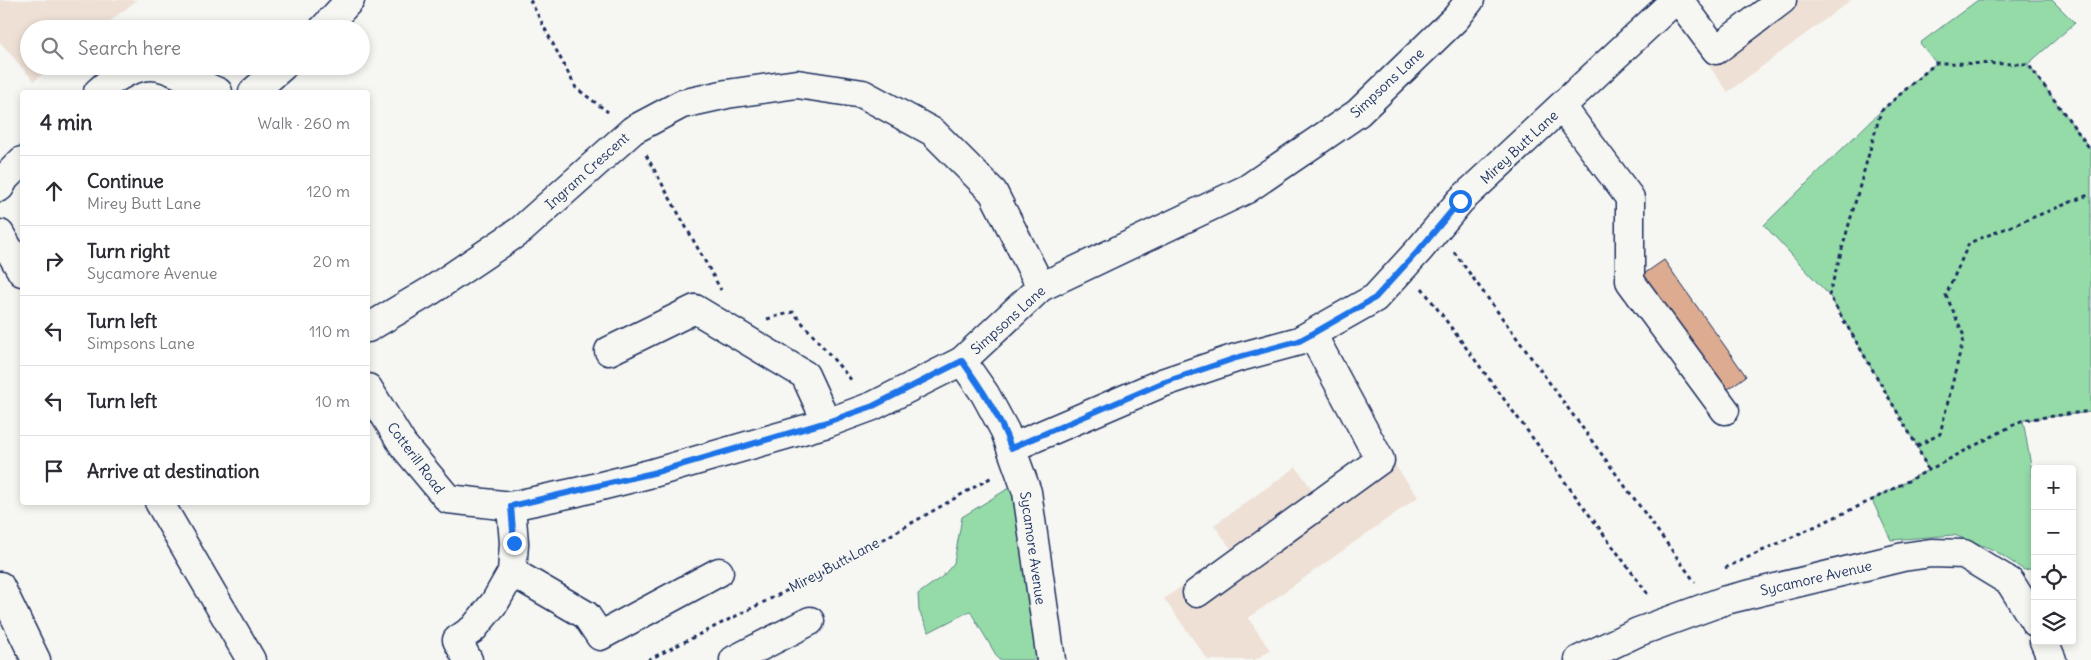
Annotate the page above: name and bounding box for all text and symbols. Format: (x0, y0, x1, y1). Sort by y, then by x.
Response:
search box (20, 20, 370, 75)
icon: search (38, 34, 66, 62)
text: Search here (78, 36, 181, 60)
street label: Simpsons Lane (1346, 44, 1428, 122)
street label: Mirey Butt Lane (1476, 106, 1562, 188)
text: 4 min (40, 109, 92, 136)
text: Walk · 260 m (258, 113, 350, 133)
street label: Ingram Crescent (541, 128, 633, 213)
text: Continue (87, 169, 164, 193)
icon: ahead (40, 177, 68, 205)
text: 120 m (307, 181, 350, 201)
route start (1449, 190, 1472, 213)
text: Mirey Butt Lane (87, 193, 201, 213)
text: Turn right (87, 239, 170, 263)
icon: right (40, 247, 68, 275)
text: 20 m (313, 251, 350, 271)
text: Sycamore Avenue (87, 263, 217, 283)
street label: Simpsons Lane (967, 282, 1049, 358)
text: Turn left (87, 309, 157, 333)
icon: left (40, 317, 68, 345)
text: 110 m (309, 321, 350, 341)
text: Simpsons Lane (87, 333, 195, 353)
icon: left (40, 387, 68, 415)
text: Turn left (87, 389, 157, 413)
text: 10 m (315, 391, 350, 411)
street label: Cotterill Road (383, 419, 449, 497)
icon: arrive (40, 457, 68, 485)
text: Arrive at destination (87, 459, 260, 483)
map controls (2031, 465, 2076, 645)
button: + (2031, 465, 2076, 510)
street label: Sycamore Avenue (1016, 490, 1050, 606)
button: − (2031, 510, 2076, 555)
route end (503, 532, 526, 555)
street label: Mirey Butt Lane (786, 534, 882, 596)
button: locate (2031, 555, 2076, 600)
street label: Sycamore Avenue (1758, 556, 1874, 600)
button: layers (2031, 600, 2076, 645)

